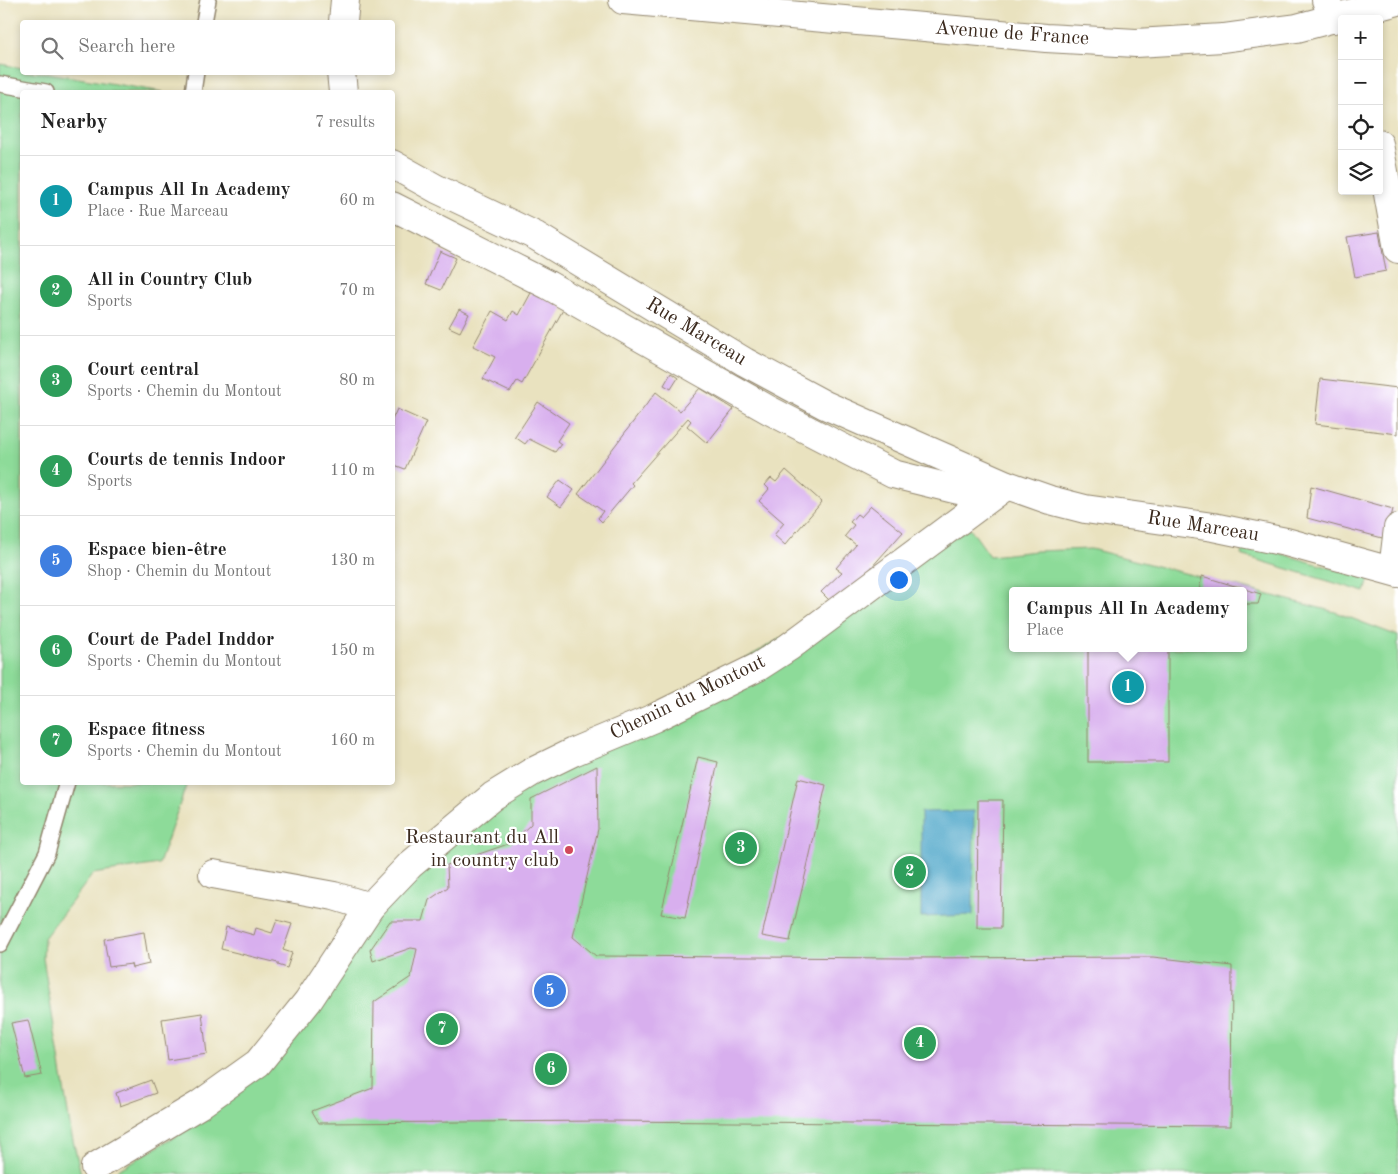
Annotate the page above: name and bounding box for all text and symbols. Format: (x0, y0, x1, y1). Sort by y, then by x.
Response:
map controls (1338, 15, 1383, 195)
button: + (1338, 15, 1383, 60)
street label: Avenue de France (934, 19, 1090, 49)
search box (20, 20, 395, 75)
icon: search (38, 34, 66, 62)
text: Search here (78, 38, 175, 57)
button: − (1338, 60, 1383, 105)
button: locate (1338, 105, 1383, 150)
text: Nearby (40, 112, 108, 133)
text: 7 results (315, 115, 375, 131)
button: layers (1338, 150, 1383, 195)
text: Campus All In Academy (87, 181, 291, 200)
text: 1 (51, 193, 61, 209)
text: 60 m (339, 193, 375, 209)
text: Place · Rue Marceau (87, 204, 228, 220)
text: All in Country Club (87, 271, 252, 290)
text: 2 (51, 283, 61, 299)
text: 70 m (339, 283, 375, 299)
text: Sports (87, 294, 132, 310)
street label: Rue Marceau (642, 294, 750, 370)
text: Court central (87, 361, 199, 380)
text: 3 (51, 373, 61, 389)
text: 80 m (339, 373, 375, 389)
text: Sports · Chemin du Montout (87, 384, 282, 400)
text: Courts de tennis Indoor (87, 451, 285, 470)
text: 4 (51, 463, 61, 479)
text: 110 m (330, 463, 375, 479)
text: Sports (87, 474, 132, 490)
street label: Rue Marceau (1146, 508, 1261, 546)
text: Espace bien-être (87, 541, 227, 560)
text: 5 (51, 553, 61, 569)
text: 130 m (330, 553, 375, 569)
text: Shop · Chemin du Montout (87, 564, 271, 580)
your location (886, 567, 912, 593)
popup (1009, 587, 1247, 652)
text: Campus All In Academy (1026, 600, 1230, 619)
text: Place (1026, 623, 1064, 639)
text: Court de Padel Inddor (87, 631, 274, 650)
text: 6 (51, 643, 61, 659)
text: 150 m (330, 643, 375, 659)
street label: Chemin du Montout (607, 652, 769, 744)
text: Sports · Chemin du Montout (87, 654, 282, 670)
pin: 1 (1112, 668, 1144, 706)
text: Espace fitness (87, 721, 205, 740)
text: 7 (51, 733, 61, 749)
text: 160 m (330, 733, 375, 749)
text: Sports · Chemin du Montout (87, 744, 282, 760)
place label: Restaurant du All in country club (405, 828, 559, 871)
pin: 3 (725, 829, 757, 867)
marker: Restaurant du All in country club (563, 844, 575, 856)
pin: 2 (894, 853, 926, 891)
pin: 5 (534, 972, 566, 1010)
pin: 7 (426, 1010, 458, 1048)
pin: 4 (904, 1024, 936, 1062)
pin: 6 (535, 1050, 567, 1088)

